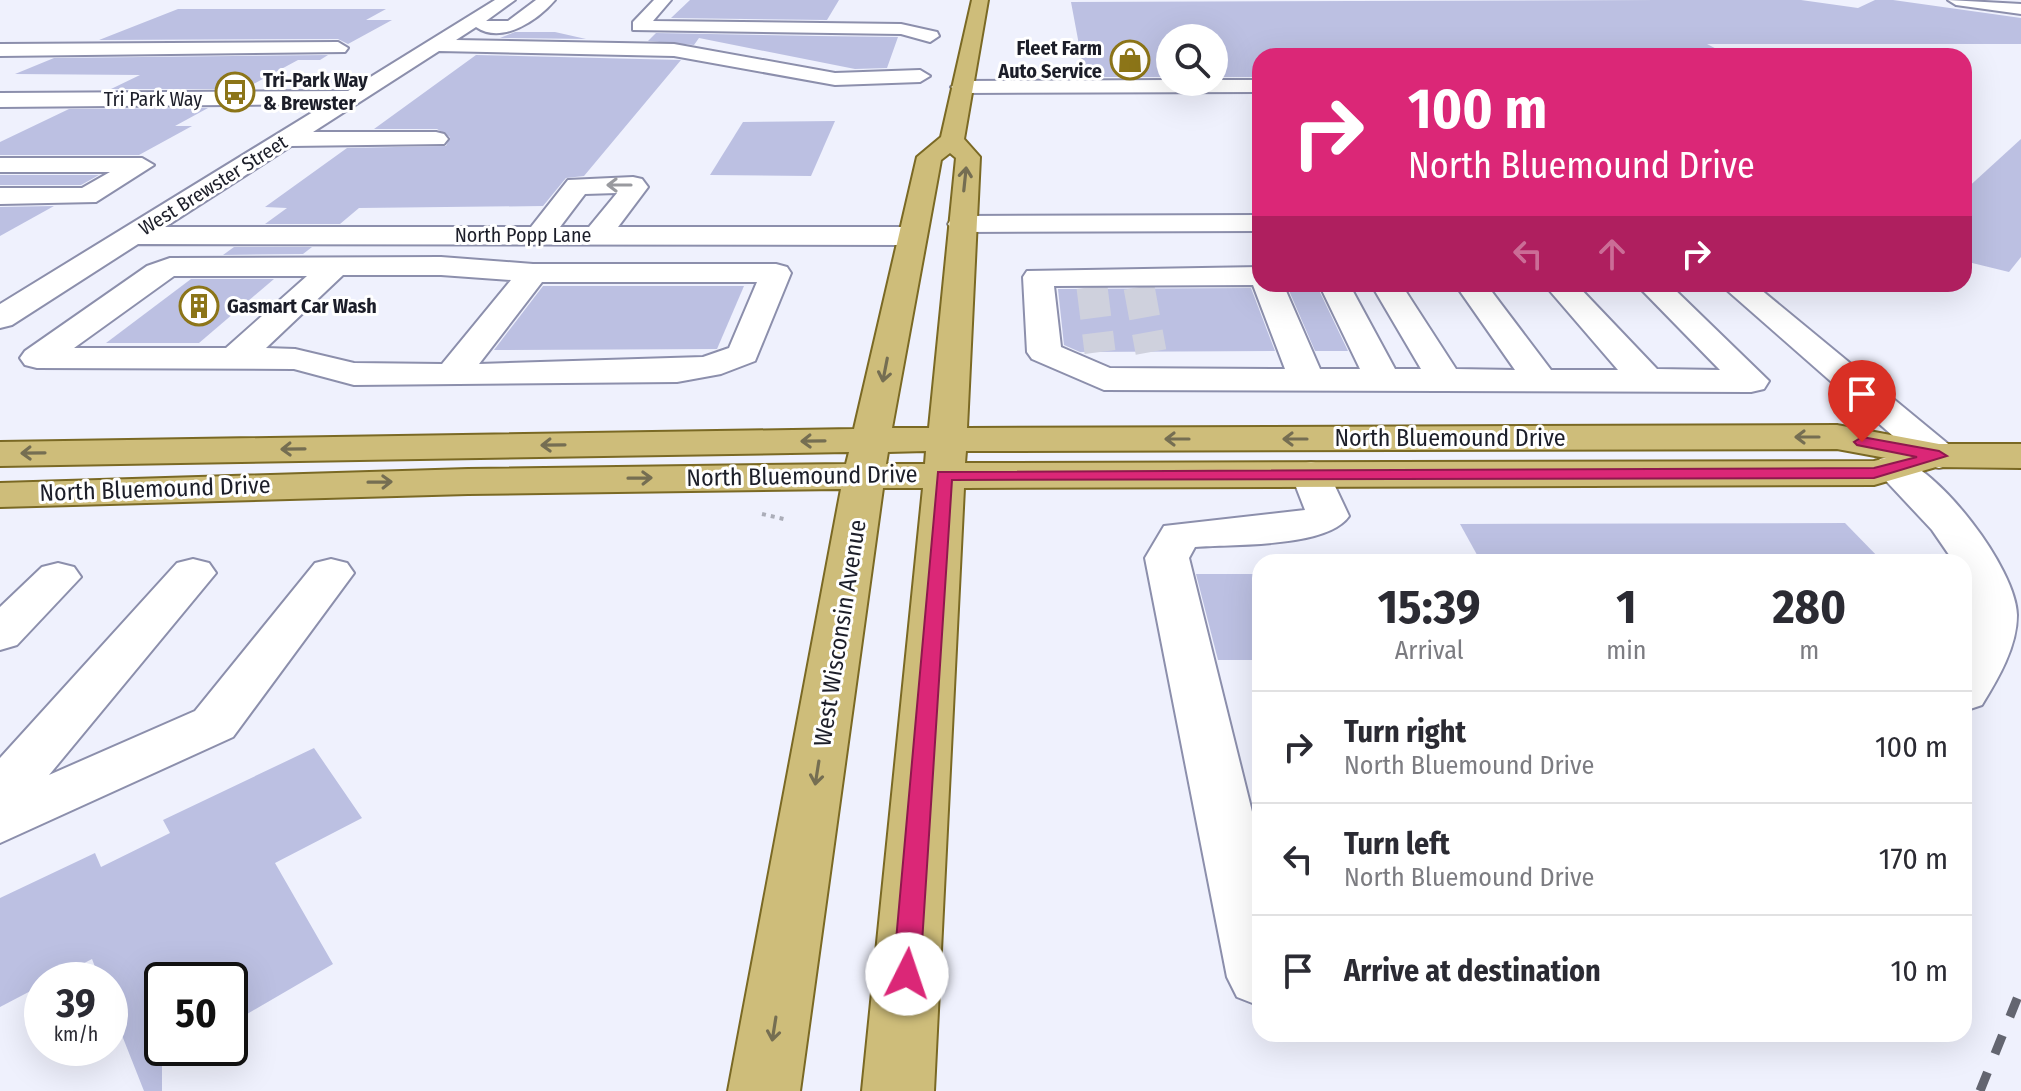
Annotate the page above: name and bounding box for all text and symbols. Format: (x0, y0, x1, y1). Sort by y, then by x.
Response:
map controls (1156, 24, 1228, 96)
button: search (1156, 24, 1228, 96)
place label: Fleet Farm Auto Service (997, 36, 1102, 83)
shop icon: Fleet Farm Auto Service (1109, 39, 1151, 81)
place label: Tri-Park Way & Brewster (263, 68, 368, 115)
bus stop icon: Tri-Park Way & Brewster (214, 71, 256, 113)
text: 100 m (1408, 76, 1547, 143)
icon: right (1276, 80, 1380, 184)
street label: Tri Park Way (104, 87, 202, 111)
street label: West Brewster Street (134, 129, 292, 240)
text: North Bluemound Drive (1408, 144, 1755, 188)
one-way arrow (958, 166, 973, 193)
one-way arrow (606, 177, 633, 193)
street label: North Popp Lane (455, 223, 591, 247)
icon: left (1506, 232, 1550, 276)
icon: ahead (1590, 232, 1634, 276)
icon: right (1674, 232, 1718, 276)
building icon: Gasmart Car Wash (178, 285, 220, 327)
place label: Gasmart Car Wash (227, 294, 377, 318)
one-way arrow (877, 357, 892, 383)
pin (1828, 360, 1896, 442)
icon: arrive (1840, 372, 1884, 416)
street label: North Bluemound Drive (1334, 424, 1566, 452)
one-way arrow (1794, 429, 1821, 445)
one-way arrow (1164, 431, 1191, 447)
one-way arrow (1282, 431, 1309, 447)
one-way arrow (800, 433, 827, 449)
one-way arrow (540, 437, 567, 452)
one-way arrow (280, 441, 307, 457)
one-way arrow (20, 445, 47, 461)
street label: North Bluemound Drive (686, 460, 918, 492)
one-way arrow (626, 470, 653, 486)
street label: North Bluemound Drive (39, 471, 271, 507)
one-way arrow (366, 474, 393, 490)
street label: West Wisconsin Avenue (808, 518, 872, 748)
text: 15:39 (1378, 578, 1481, 636)
text: 1 (1616, 578, 1637, 636)
text: 280 (1772, 578, 1846, 636)
text: Arrival (1395, 635, 1464, 666)
text: min (1606, 635, 1647, 666)
text: m (1799, 635, 1819, 666)
text: Turn right (1344, 714, 1466, 750)
icon: right (1276, 725, 1320, 769)
text: 100 m (1875, 729, 1948, 765)
text: North Bluemound Drive (1344, 750, 1594, 781)
one-way arrow (808, 759, 823, 785)
text: Turn left (1344, 826, 1450, 862)
icon: left (1276, 837, 1320, 881)
text: 170 m (1879, 841, 1948, 877)
text: North Bluemound Drive (1344, 862, 1594, 893)
position arrow (865, 932, 949, 1016)
icon: arrive (1276, 949, 1320, 993)
text: Arrive at destination (1344, 953, 1601, 989)
text: 10 m (1891, 953, 1948, 989)
speed limit sign: 50 (144, 962, 248, 1066)
text: 39 (56, 980, 96, 1028)
one-way arrow (766, 1016, 781, 1041)
text: km/h (54, 1022, 98, 1046)

